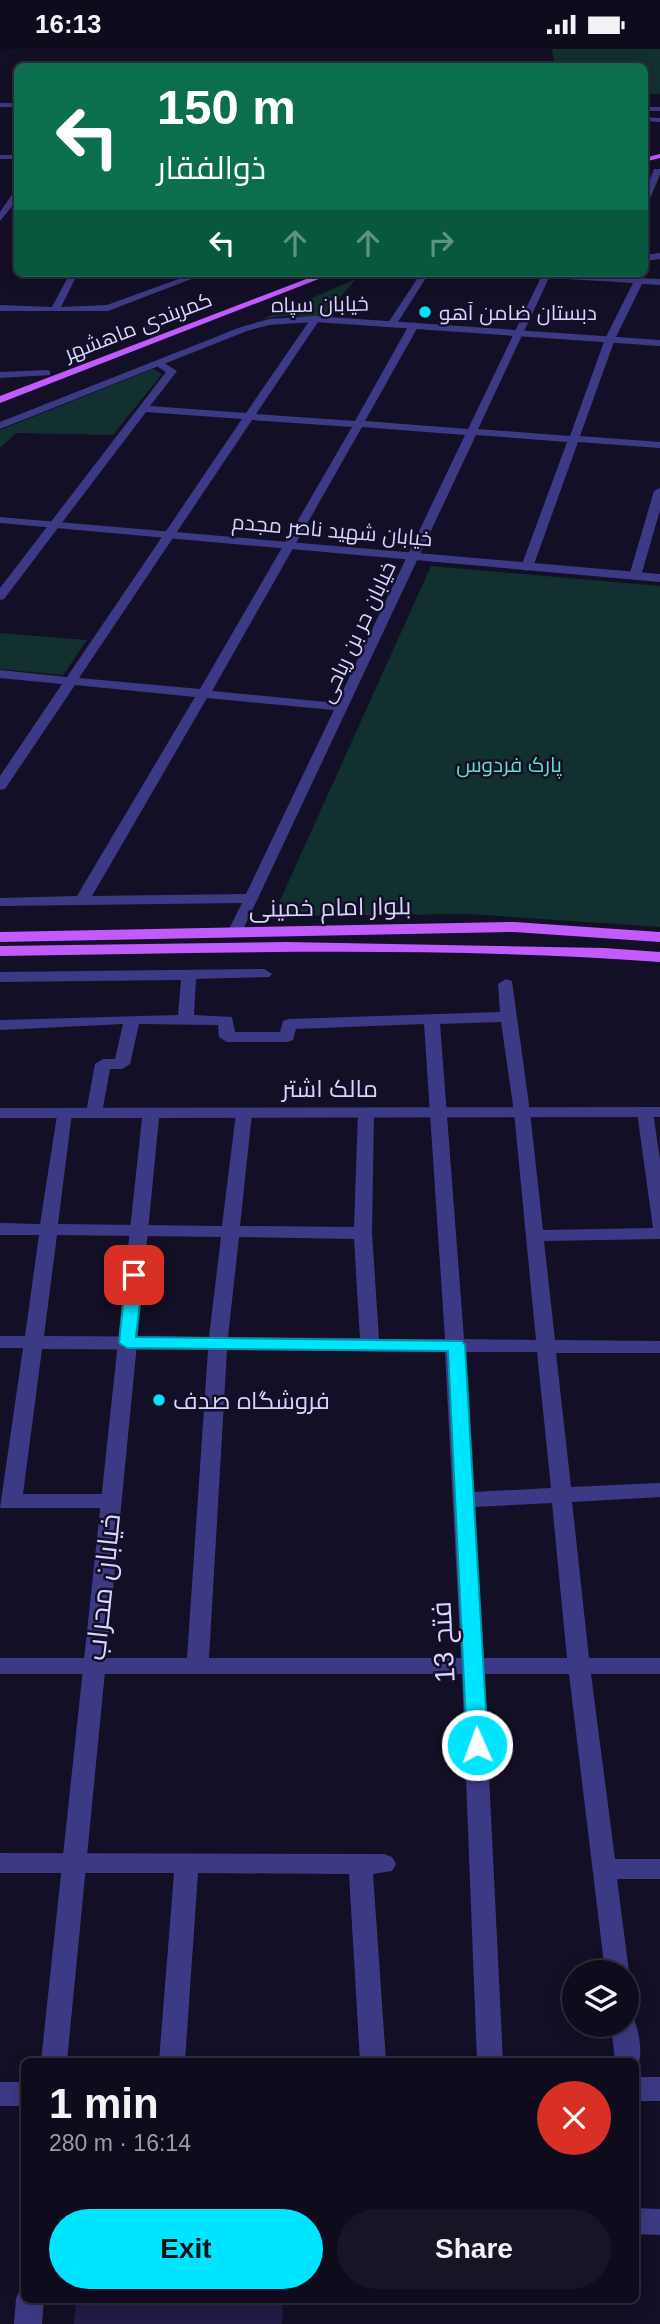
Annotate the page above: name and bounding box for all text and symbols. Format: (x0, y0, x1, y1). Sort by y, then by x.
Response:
text: 16:13 (35, 9, 102, 39)
text: 150 m (157, 80, 296, 134)
icon: left (42, 91, 133, 182)
text: ذوالفقار (157, 150, 266, 186)
icon: left (203, 224, 241, 262)
icon: ahead (276, 224, 314, 262)
icon: ahead (349, 224, 387, 262)
icon: right (422, 224, 460, 262)
street label: کمربندی ماهشهر (60, 287, 216, 367)
street label: خیابان سپاه (271, 292, 369, 318)
place label: دبستان ضامن آهو (439, 301, 597, 326)
marker: دبستان ضامن آهو (417, 304, 433, 320)
street label: خیابان شهید ناصر مجدم (231, 510, 433, 553)
street label: خیابان حر بن ریاحی (314, 558, 402, 707)
park label: پارک فردوس (456, 753, 562, 779)
street label: بلوار امام خمینی (248, 892, 412, 925)
street label: مالک اشتر (280, 1075, 378, 1102)
pin (104, 1245, 164, 1305)
icon: arrive (115, 1256, 153, 1294)
place label: فروشگاه صدف (173, 1387, 330, 1414)
marker: فروشگاه صدف (151, 1392, 167, 1408)
street label: خیابان محراب (80, 1512, 127, 1662)
street label: فتح 13 (425, 1600, 464, 1684)
position arrow (440, 1708, 514, 1782)
map controls (562, 1960, 639, 2037)
button: layers (562, 1960, 639, 2037)
text: 1 min (49, 2080, 159, 2127)
button: close (537, 2081, 611, 2155)
text: 280 m · 16:14 (49, 2130, 191, 2156)
button: Exit (49, 2209, 323, 2289)
button: Share (337, 2209, 611, 2289)

